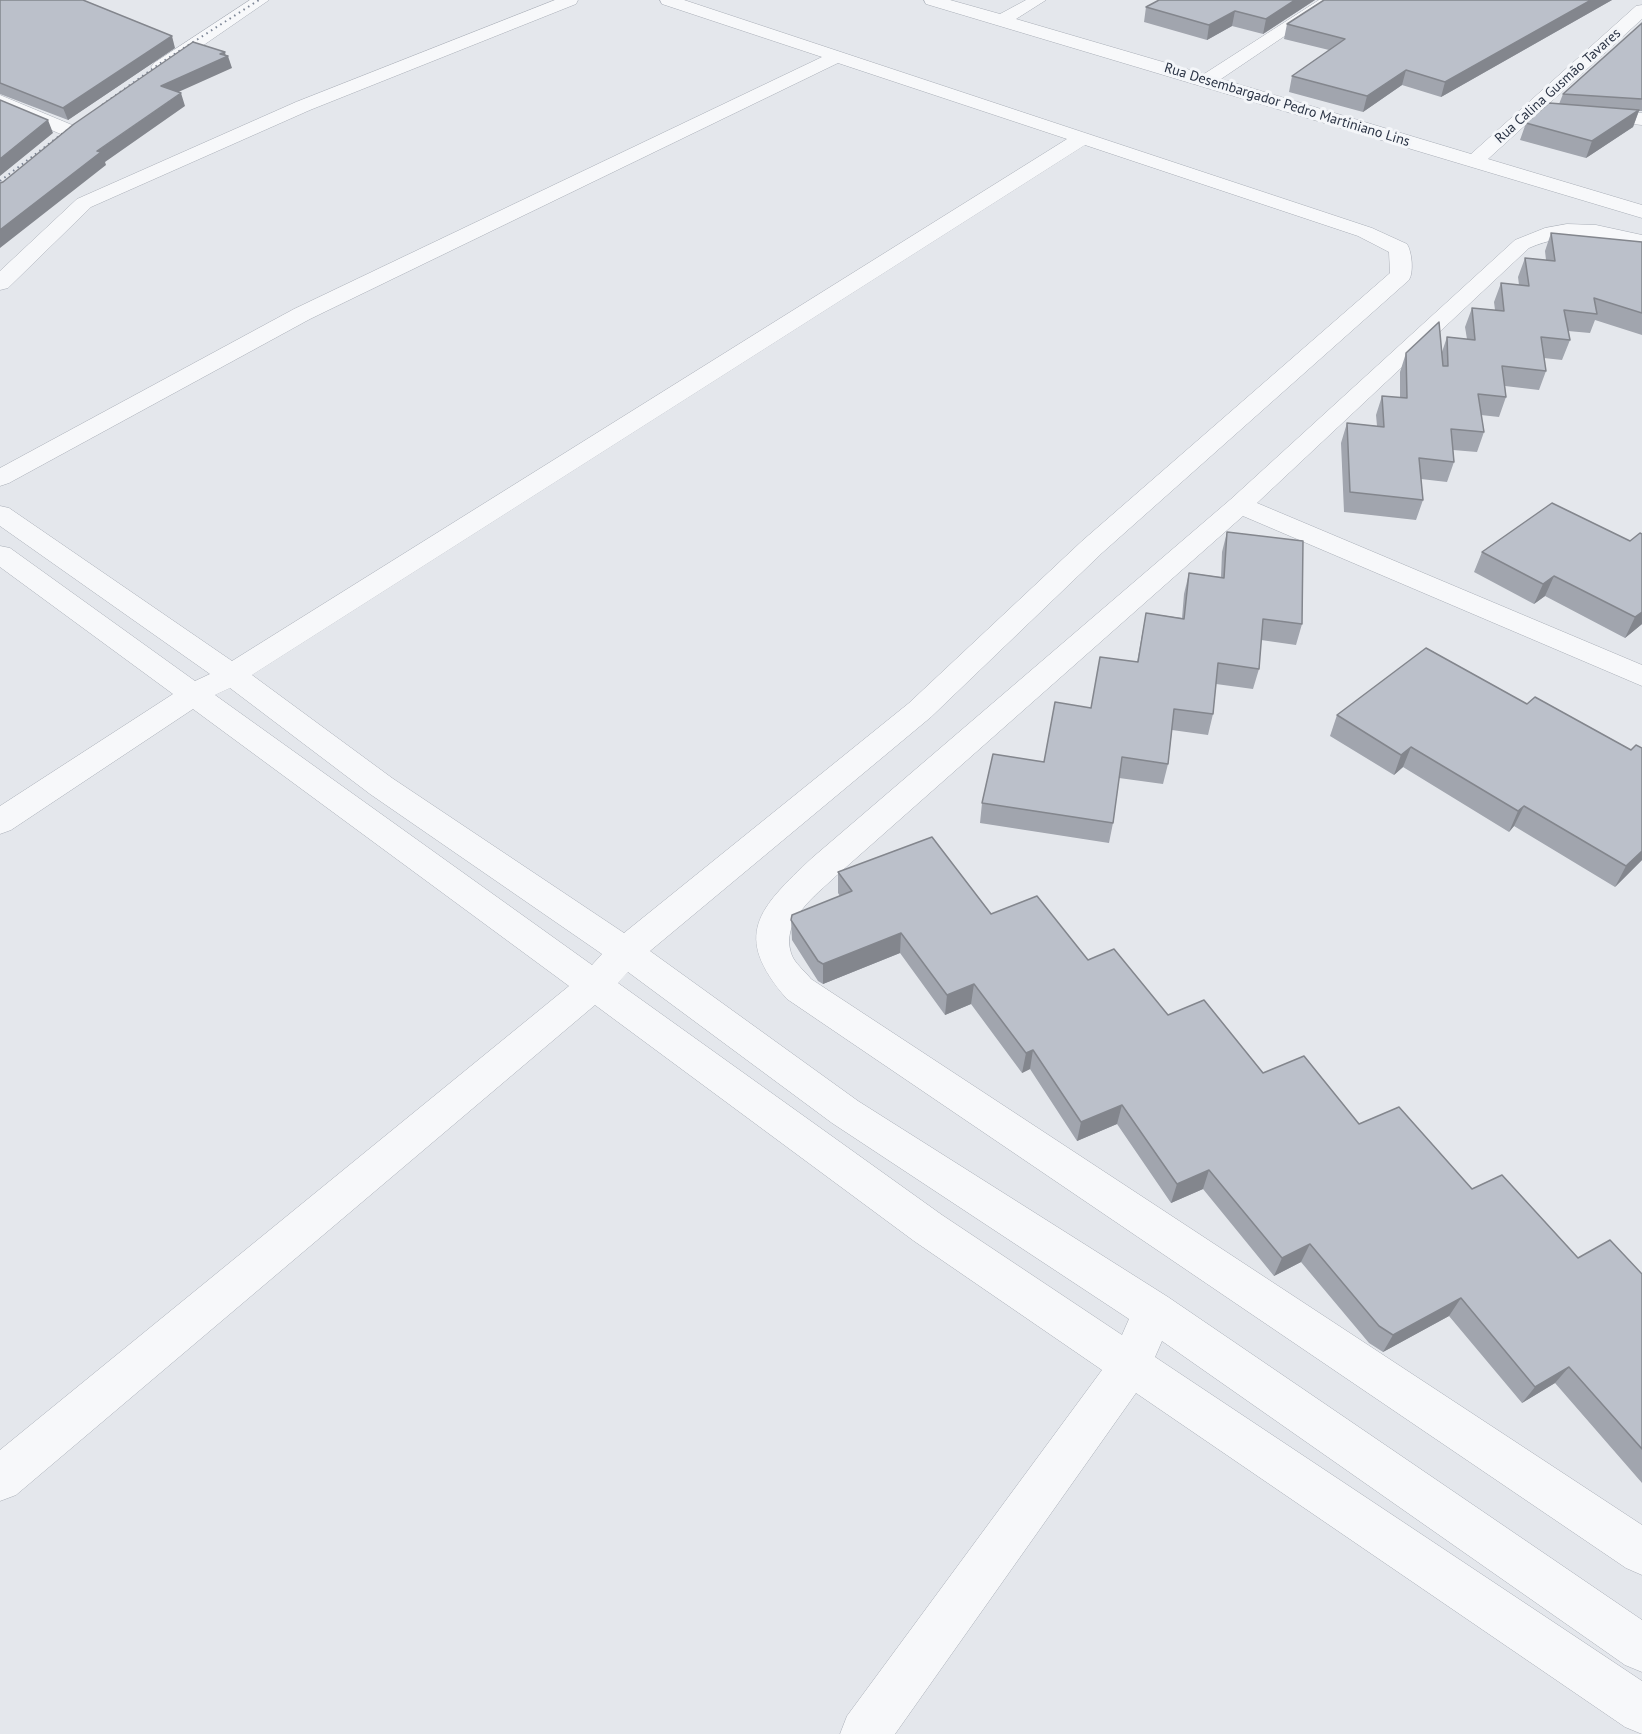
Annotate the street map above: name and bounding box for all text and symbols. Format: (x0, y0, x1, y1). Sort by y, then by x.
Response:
street label: Rua Calina Gusmão Tavares (1492, 25, 1624, 147)
street label: Rua Desembargador Pedro Martiniano Lins (1162, 60, 1412, 150)

